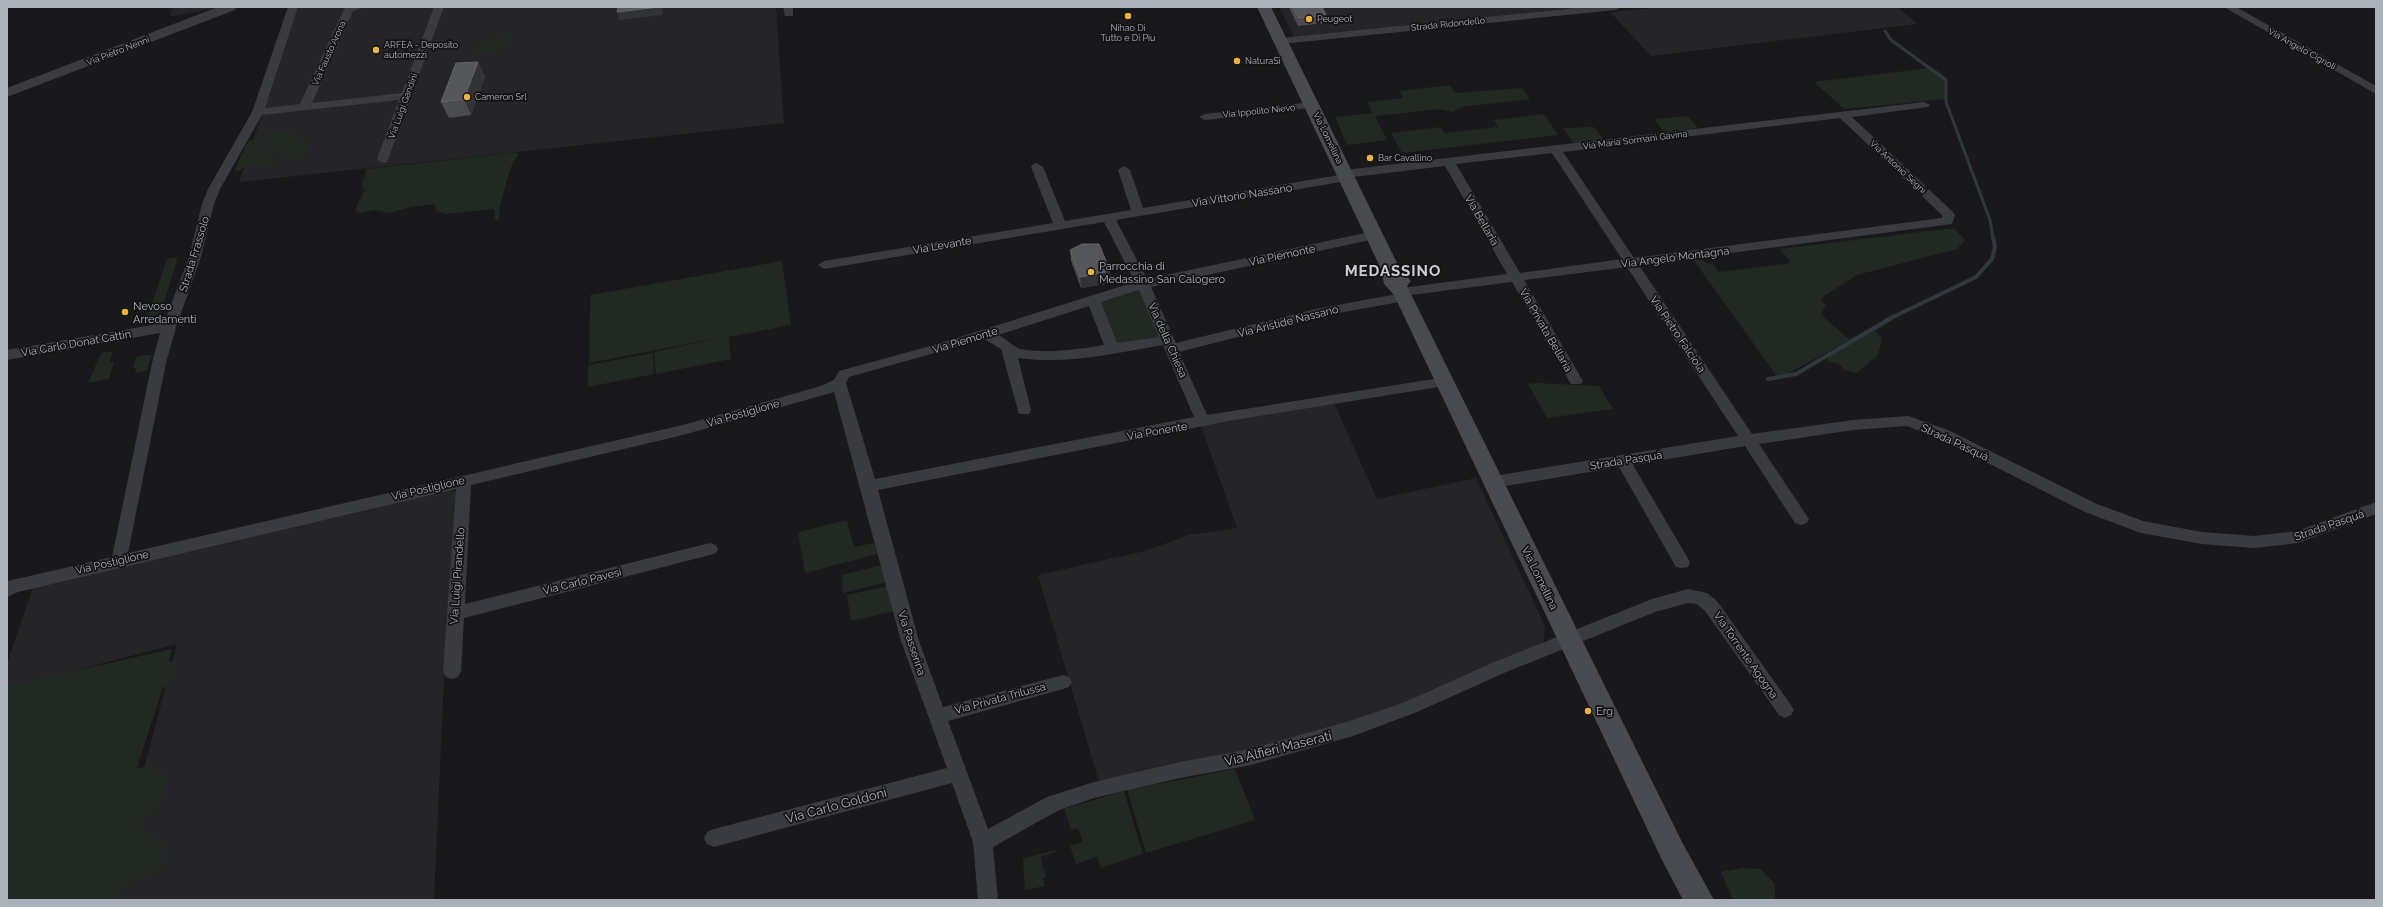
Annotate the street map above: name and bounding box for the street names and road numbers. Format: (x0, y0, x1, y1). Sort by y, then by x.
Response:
street label: Strada Ridondello (1410, 15, 1486, 33)
street label: Via Fausto Arona (310, 19, 348, 87)
street label: Via Angelo Cignoli (2266, 26, 2338, 72)
street label: Via Pietro Nenni (85, 34, 151, 68)
street label: Via Luigi Gandini (387, 72, 420, 140)
street label: Via Ippolito Nievo (1222, 102, 1296, 120)
street label: Via Lomellina (1311, 110, 1345, 166)
street label: Via Maria Sormani Gavina (1582, 129, 1688, 151)
street label: Via Antonio Segni (1868, 138, 1928, 196)
street label: Via Vittorio Nassano (1191, 181, 1294, 210)
street label: Via Bellaria (1462, 192, 1501, 248)
street label: Strada Frassolo (177, 214, 212, 294)
street label: Via Levante (912, 234, 973, 257)
street label: Via Piemonte (1248, 242, 1317, 269)
street label: Via Angelo Montagna (1620, 244, 1730, 271)
street label: Via Privata Bellaria (1516, 286, 1575, 374)
street label: Via Pietro Falciola (1647, 293, 1708, 375)
street label: Via della Chiesa (1145, 301, 1190, 380)
street label: Via Aristide Nassano (1236, 303, 1340, 340)
street label: Via Piemonte (931, 324, 1000, 357)
street label: Via Carlo Donat Cattin (20, 327, 132, 360)
street label: Via Postiglione (705, 397, 781, 430)
street label: Via Ponente (1126, 420, 1189, 443)
street label: Strada Pasquà (1919, 421, 1991, 464)
street label: Strada Pasquà (1589, 448, 1663, 473)
street label: Via Postiglione (390, 474, 467, 503)
street label: Strada Pasquà (2292, 507, 2366, 544)
street label: Via Luigi Pirandello (448, 527, 467, 625)
street label: Via Lomellina (1519, 544, 1560, 612)
street label: Via Postiglione (74, 548, 151, 577)
street label: Via Carlo Pavesi (541, 565, 623, 598)
street label: Via Passerina (895, 609, 928, 677)
street label: Via Torrente Agogna (1711, 609, 1780, 701)
street label: Via Privata Trilussa (953, 680, 1047, 717)
street label: Via Alfieri Maserati (1223, 728, 1333, 769)
street label: Via Carlo Goldoni (784, 785, 888, 826)

